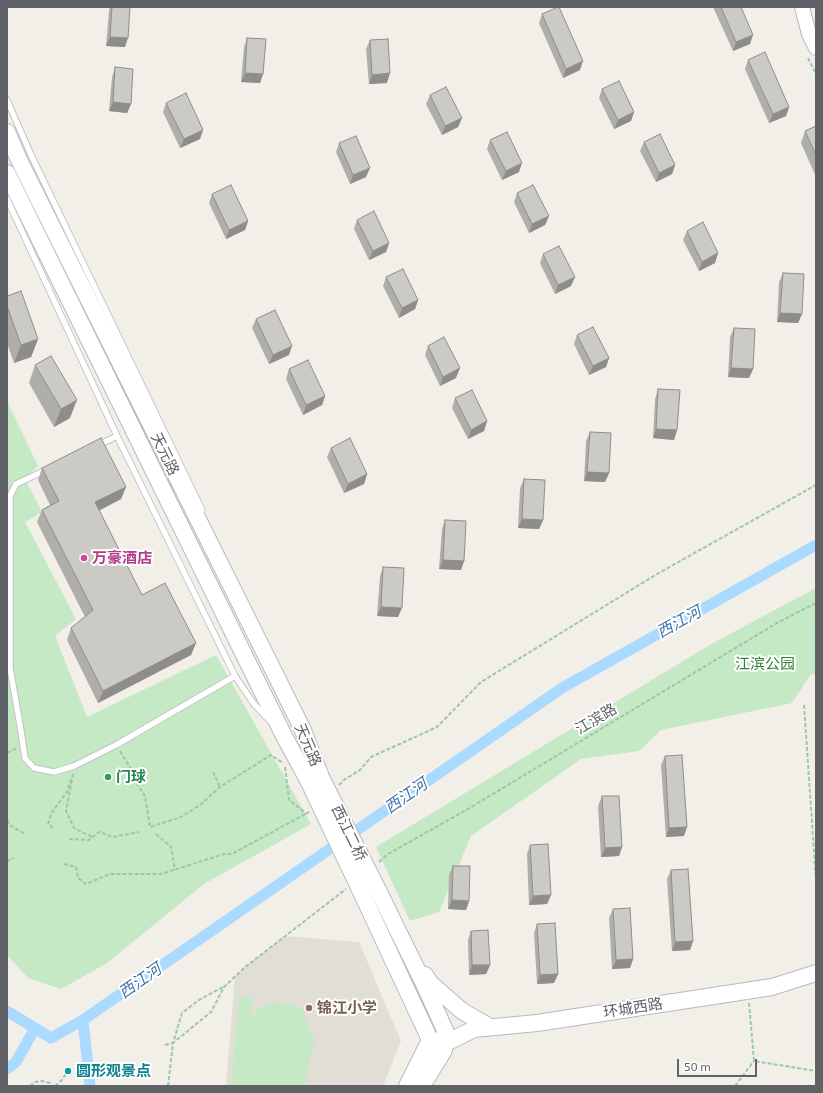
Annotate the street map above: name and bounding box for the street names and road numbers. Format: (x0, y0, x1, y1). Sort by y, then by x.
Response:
street label: 天元路 (147, 430, 183, 478)
street label: 江滨路 (572, 700, 620, 738)
street label: 天元路 (291, 721, 325, 769)
street label: 西江二桥 (328, 802, 370, 864)
street label: 环城西路 (602, 994, 664, 1022)

